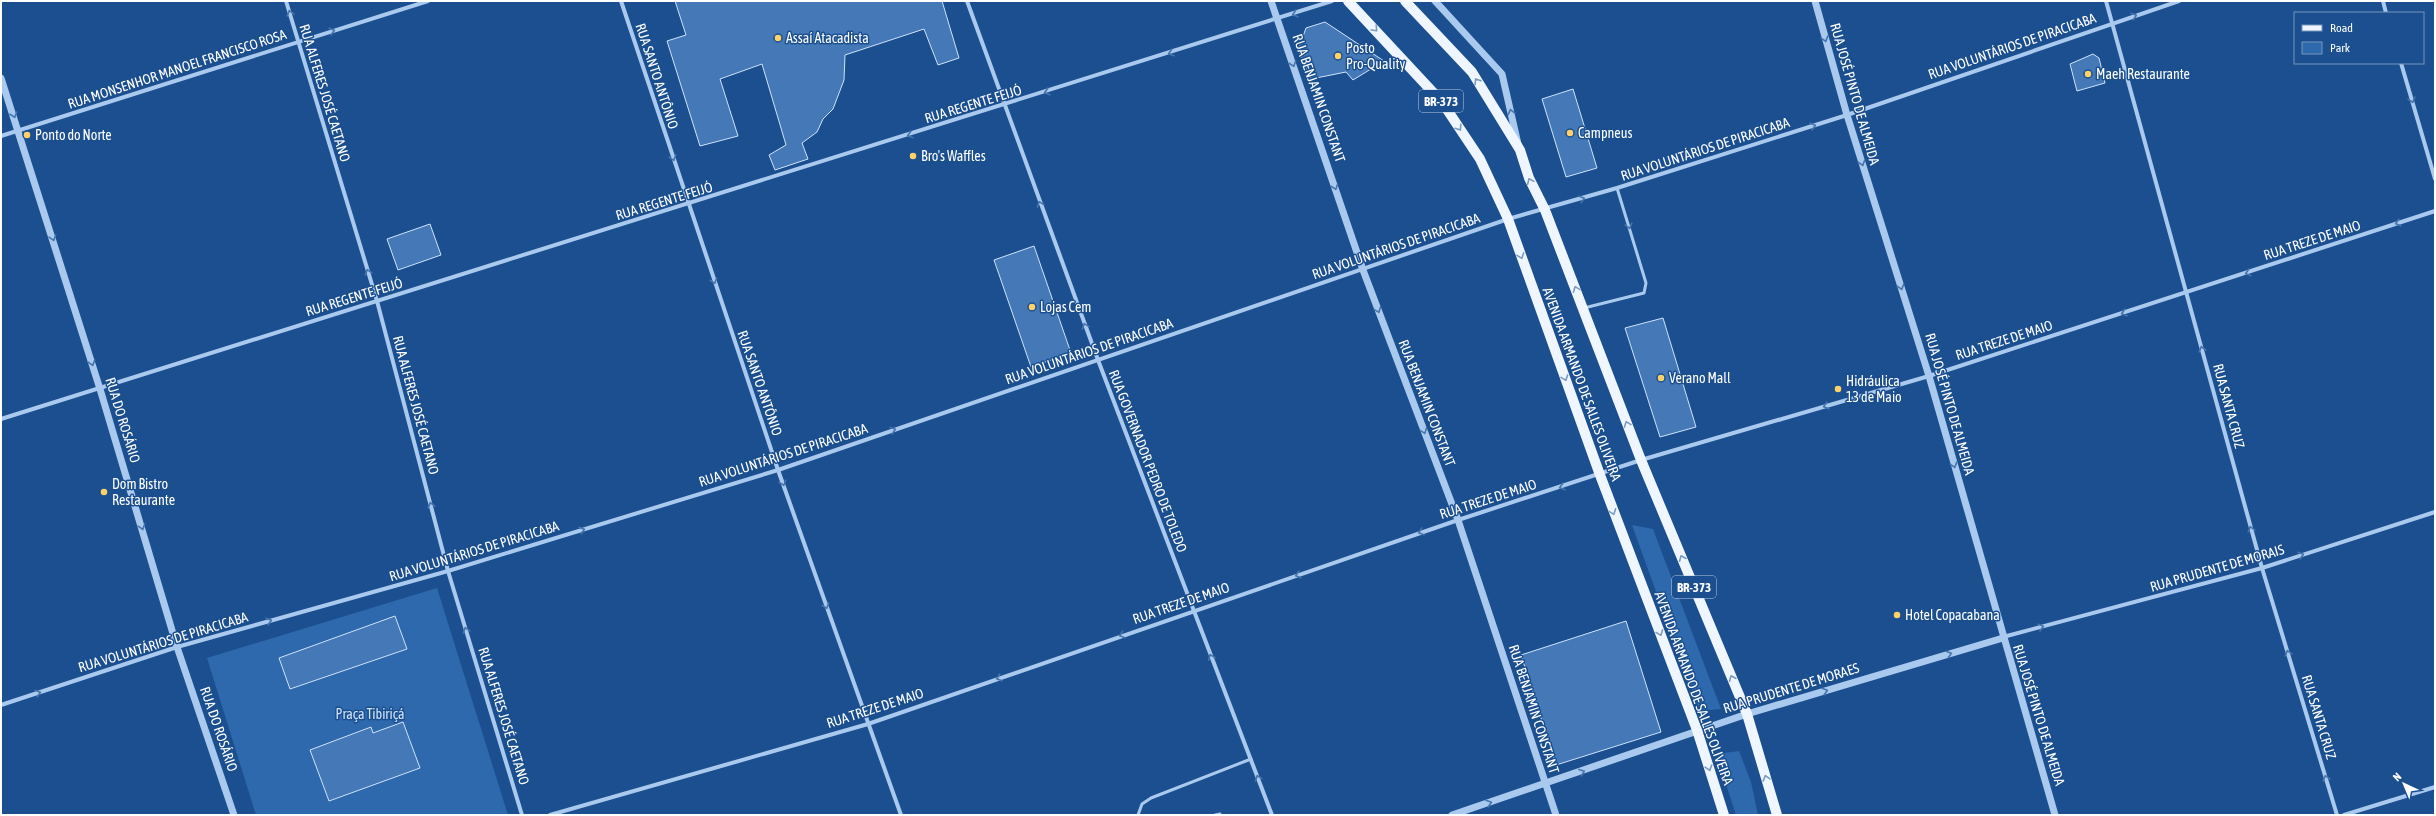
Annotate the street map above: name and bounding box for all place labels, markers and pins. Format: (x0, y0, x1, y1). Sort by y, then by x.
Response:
place label: Assaí Atacadista (786, 30, 869, 46)
marker: Assaí Atacadista (773, 33, 783, 43)
place label: Posto Pro-Quality (1346, 40, 1405, 72)
marker: Posto Pro-Quality (1333, 51, 1343, 61)
place label: Maeh Restaurante (2096, 66, 2190, 82)
marker: Maeh Restaurante (2083, 69, 2093, 79)
place label: Campneus (1578, 125, 1632, 141)
place label: Ponto do Norte (35, 127, 112, 143)
marker: Campneus (1565, 128, 1575, 138)
marker: Ponto do Norte (22, 130, 32, 140)
place label: Bro's Waffles (921, 148, 986, 164)
marker: Bro's Waffles (908, 151, 918, 161)
place label: Lojas Cem (1040, 299, 1091, 315)
marker: Lojas Cem (1027, 302, 1037, 312)
place label: Verano Mall (1669, 370, 1731, 386)
marker: Verano Mall (1656, 373, 1666, 383)
place label: Hidráulica 13 de Maio (1846, 373, 1902, 405)
marker: Hidráulica 13 de Maio (1833, 384, 1843, 394)
place label: Dom Bistro Restaurante (112, 476, 175, 508)
marker: Dom Bistro Restaurante (99, 487, 109, 497)
place label: Hotel Copacabana (1905, 607, 2000, 623)
marker: Hotel Copacabana (1892, 610, 1902, 620)

